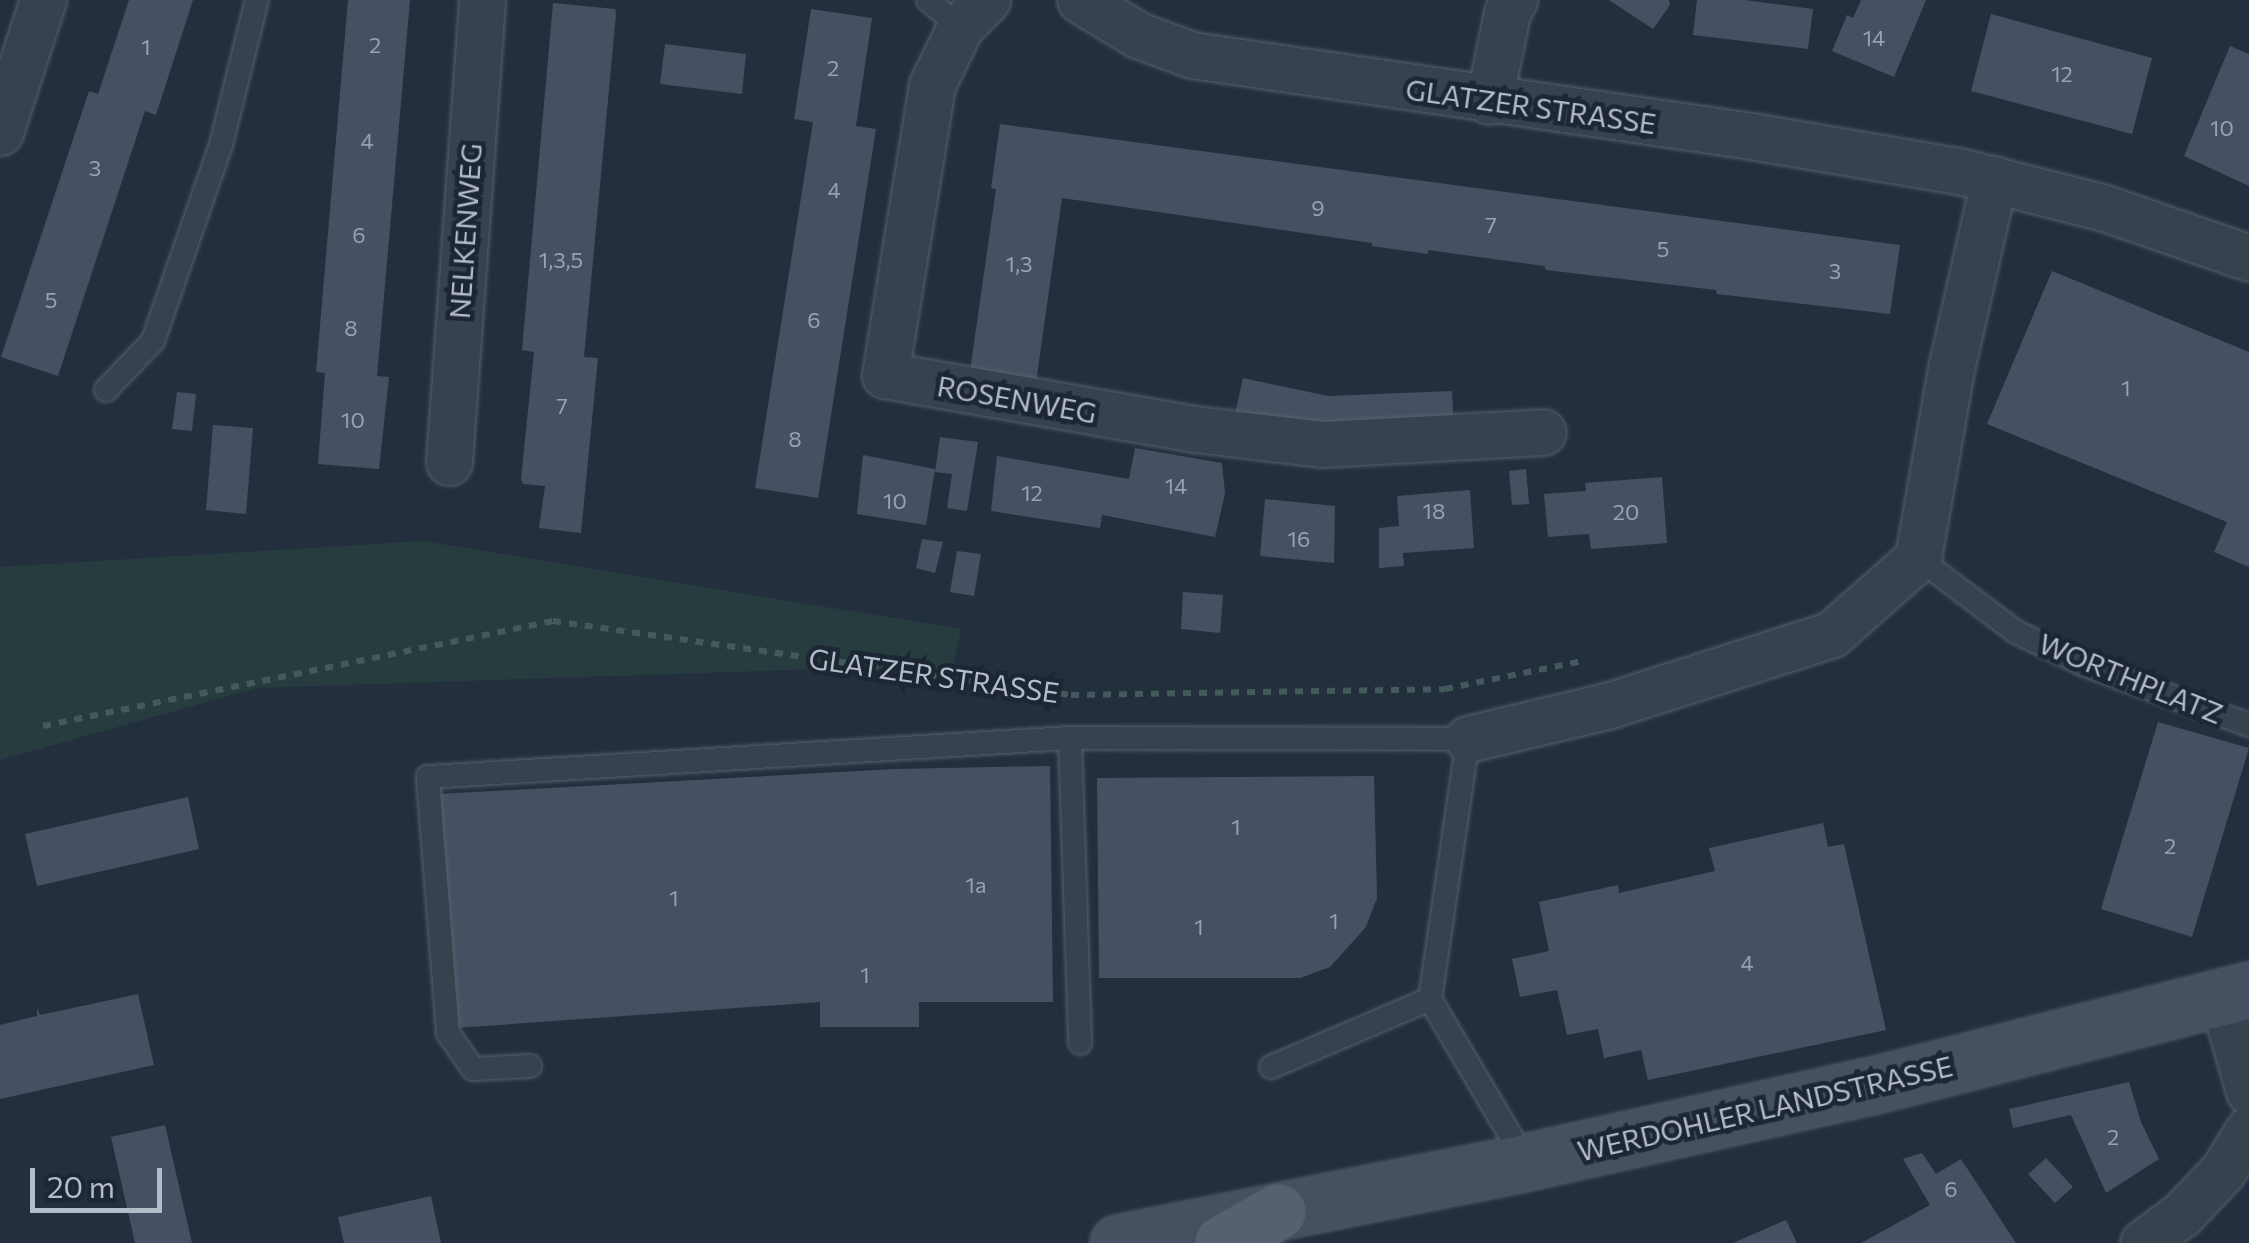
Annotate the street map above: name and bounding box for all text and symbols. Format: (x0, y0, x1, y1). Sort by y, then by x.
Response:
house number: 14 (1863, 25, 1885, 51)
house number: 2 (369, 32, 381, 58)
house number: 1 (141, 34, 151, 60)
house number: 2 (827, 55, 839, 81)
house number: 12 (2051, 61, 2073, 87)
street label: GLATZER STRASSE (1404, 72, 1658, 140)
house number: 10 (2210, 115, 2234, 141)
house number: 4 (360, 128, 374, 154)
street label: NELKENWEG (442, 142, 488, 320)
house number: 3 (89, 155, 101, 181)
house number: 4 (827, 177, 841, 203)
house number: 9 (1311, 195, 1325, 221)
house number: 7 (1485, 212, 1497, 238)
house number: 6 (352, 222, 366, 248)
house number: 5 (1657, 236, 1669, 262)
house number: 1,3,5 (539, 247, 583, 273)
house number: 1,3 (1005, 251, 1033, 277)
house number: 3 (1829, 258, 1841, 284)
house number: 5 (45, 287, 57, 313)
house number: 6 (807, 307, 821, 333)
house number: 8 (344, 315, 358, 341)
street label: ROSENWEG (935, 368, 1099, 430)
house number: 1 (2121, 375, 2131, 401)
house number: 7 (556, 393, 568, 419)
house number: 10 (341, 407, 365, 433)
house number: 8 (788, 426, 802, 452)
house number: 14 (1165, 473, 1187, 499)
house number: 12 (1021, 480, 1043, 506)
house number: 10 (883, 488, 907, 514)
house number: 18 (1423, 498, 1445, 524)
house number: 20 (1613, 499, 1639, 525)
house number: 16 (1288, 526, 1310, 552)
street label: WORTHPLATZ (2034, 626, 2228, 730)
street label: GLATZER STRASSE (807, 641, 1061, 709)
house number: 1 (1231, 814, 1241, 840)
house number: 2 (2164, 833, 2176, 859)
house number: 1a (966, 872, 986, 898)
house number: 1 (669, 885, 679, 911)
house number: 1 (1329, 908, 1339, 934)
house number: 1 (1194, 914, 1204, 940)
house number: 4 (1740, 950, 1754, 976)
house number: 1 (860, 962, 870, 988)
street label: WERDOHLER LANDSTRASSE (1574, 1048, 1956, 1168)
house number: 2 (2107, 1124, 2119, 1150)
scale bar (35, 1148, 168, 1210)
text: 20 m (47, 1167, 115, 1204)
house number: 6 (1944, 1176, 1958, 1202)

